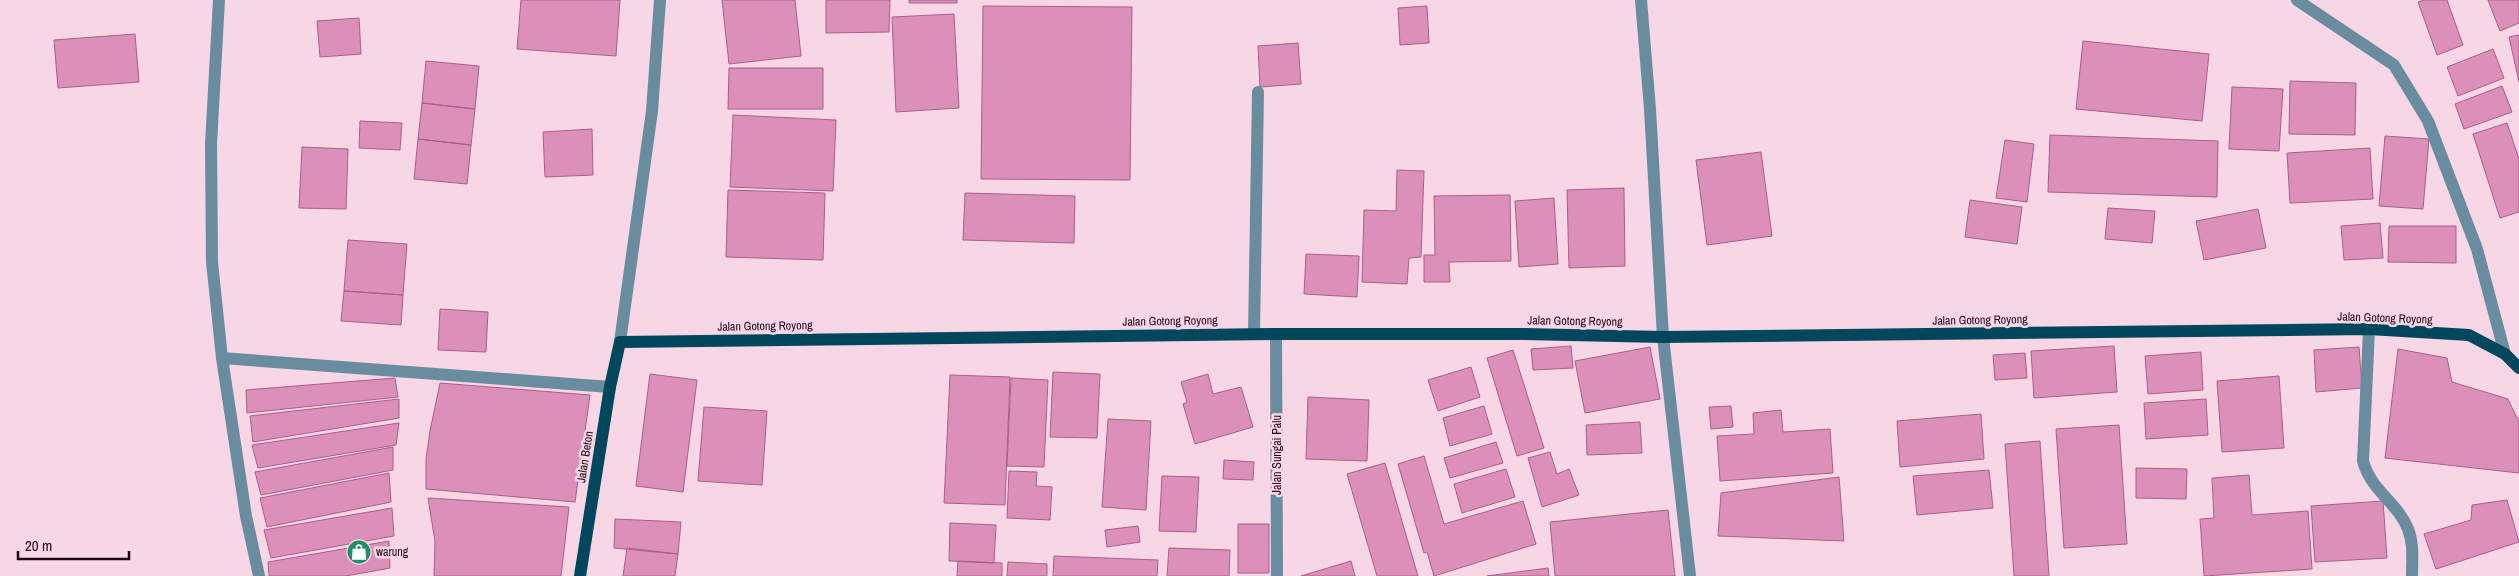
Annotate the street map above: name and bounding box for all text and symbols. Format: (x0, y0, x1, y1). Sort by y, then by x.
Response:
street label: Jalan Gotong Royong (2337, 308, 2433, 328)
street label: Jalan Gotong Royong (1932, 311, 2028, 329)
street label: Jalan Gotong Royong (1122, 312, 1218, 330)
street label: Jalan Gotong Royong (1527, 312, 1623, 330)
street label: Jalan Gotong Royong (717, 317, 813, 335)
street label: Jalan Sungai Palu (1269, 415, 1285, 495)
street label: Jalan Beton (573, 430, 597, 484)
scale bar (18, 528, 129, 560)
text: 20 m (25, 535, 52, 556)
shop icon: warung (346, 539, 372, 565)
place label: warung (376, 544, 409, 560)

